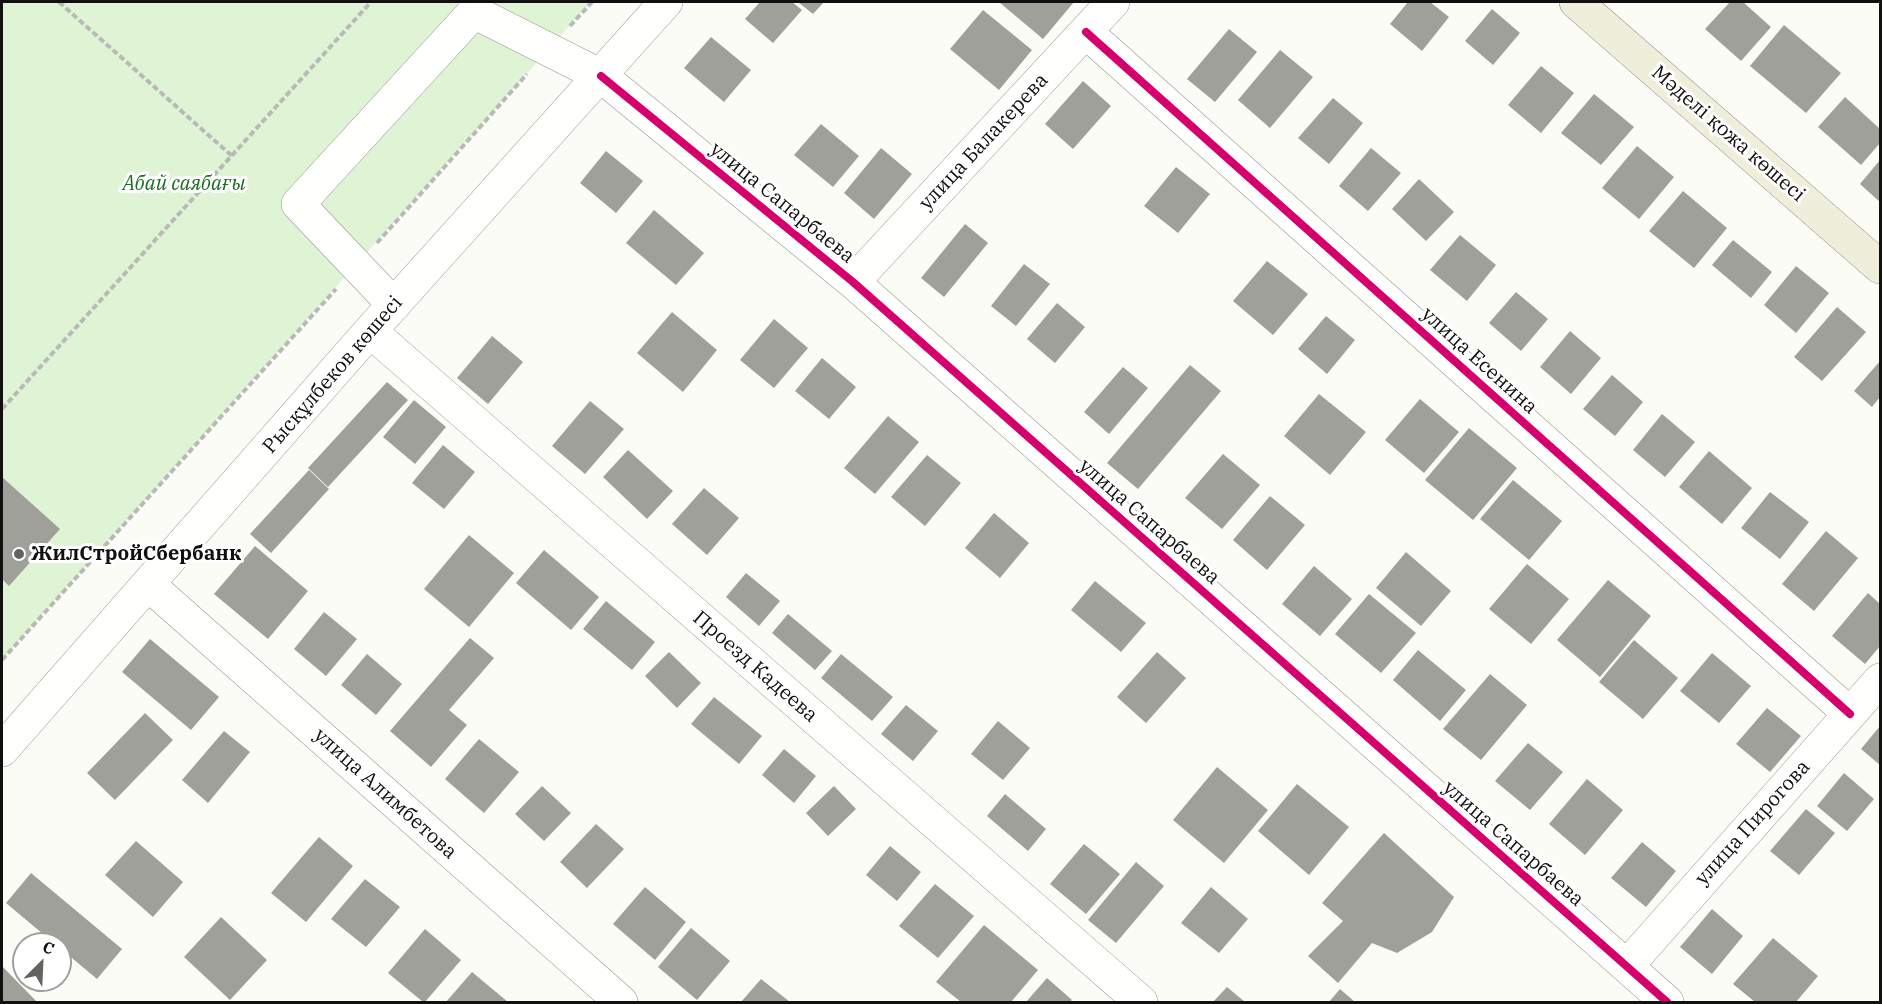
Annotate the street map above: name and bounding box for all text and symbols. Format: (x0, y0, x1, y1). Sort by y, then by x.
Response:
street label: Мәделі қожа көшесі (1646, 61, 1810, 207)
street label: улица Балакерева (915, 69, 1053, 215)
street label: улица Сапарбаева (705, 137, 859, 269)
park label: Абай саябағы (123, 172, 245, 196)
street label: Рысқұлбеков көшесі (258, 291, 408, 459)
street label: улица Есенина (1416, 303, 1542, 419)
street label: улица Сапарбаева (1074, 454, 1224, 590)
place label: ЖилСтройСбербанк (31, 542, 241, 566)
marker: ЖилСтройСбербанк (12, 547, 26, 561)
street label: Проезд Кадеева (688, 606, 822, 728)
street label: улица Алимбетова (309, 724, 461, 864)
street label: улица Пирогова (1691, 756, 1815, 890)
street label: улица Сапарбаева (1438, 776, 1588, 912)
north arrow (12, 932, 72, 992)
text: С (40, 936, 57, 959)

